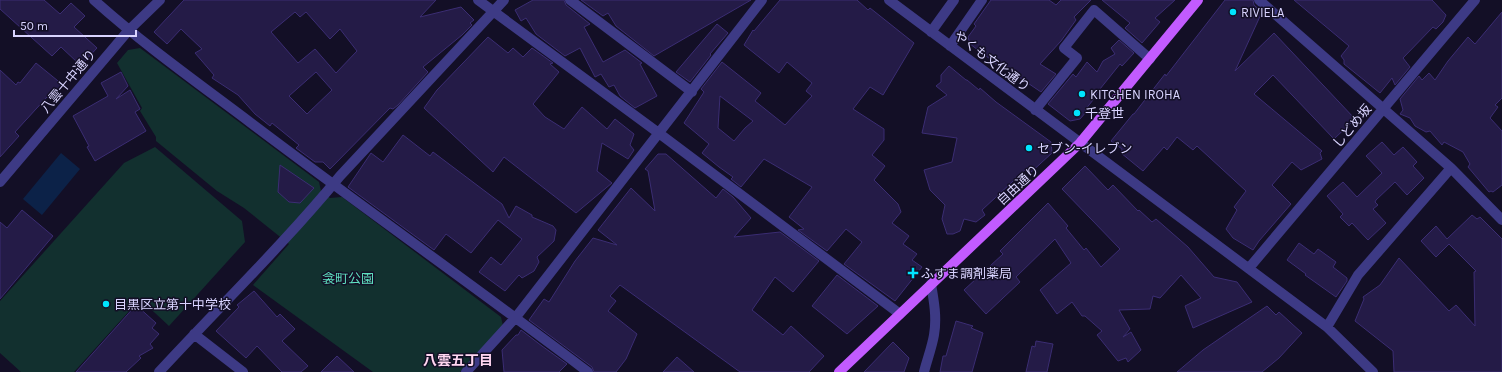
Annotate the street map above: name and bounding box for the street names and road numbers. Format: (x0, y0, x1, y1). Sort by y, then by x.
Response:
street label: やくも文化通り (951, 28, 1033, 94)
street label: 八雲十中通り (37, 46, 99, 116)
street label: しどめ坂 (1330, 101, 1374, 151)
street label: 自由通り (994, 162, 1042, 208)

